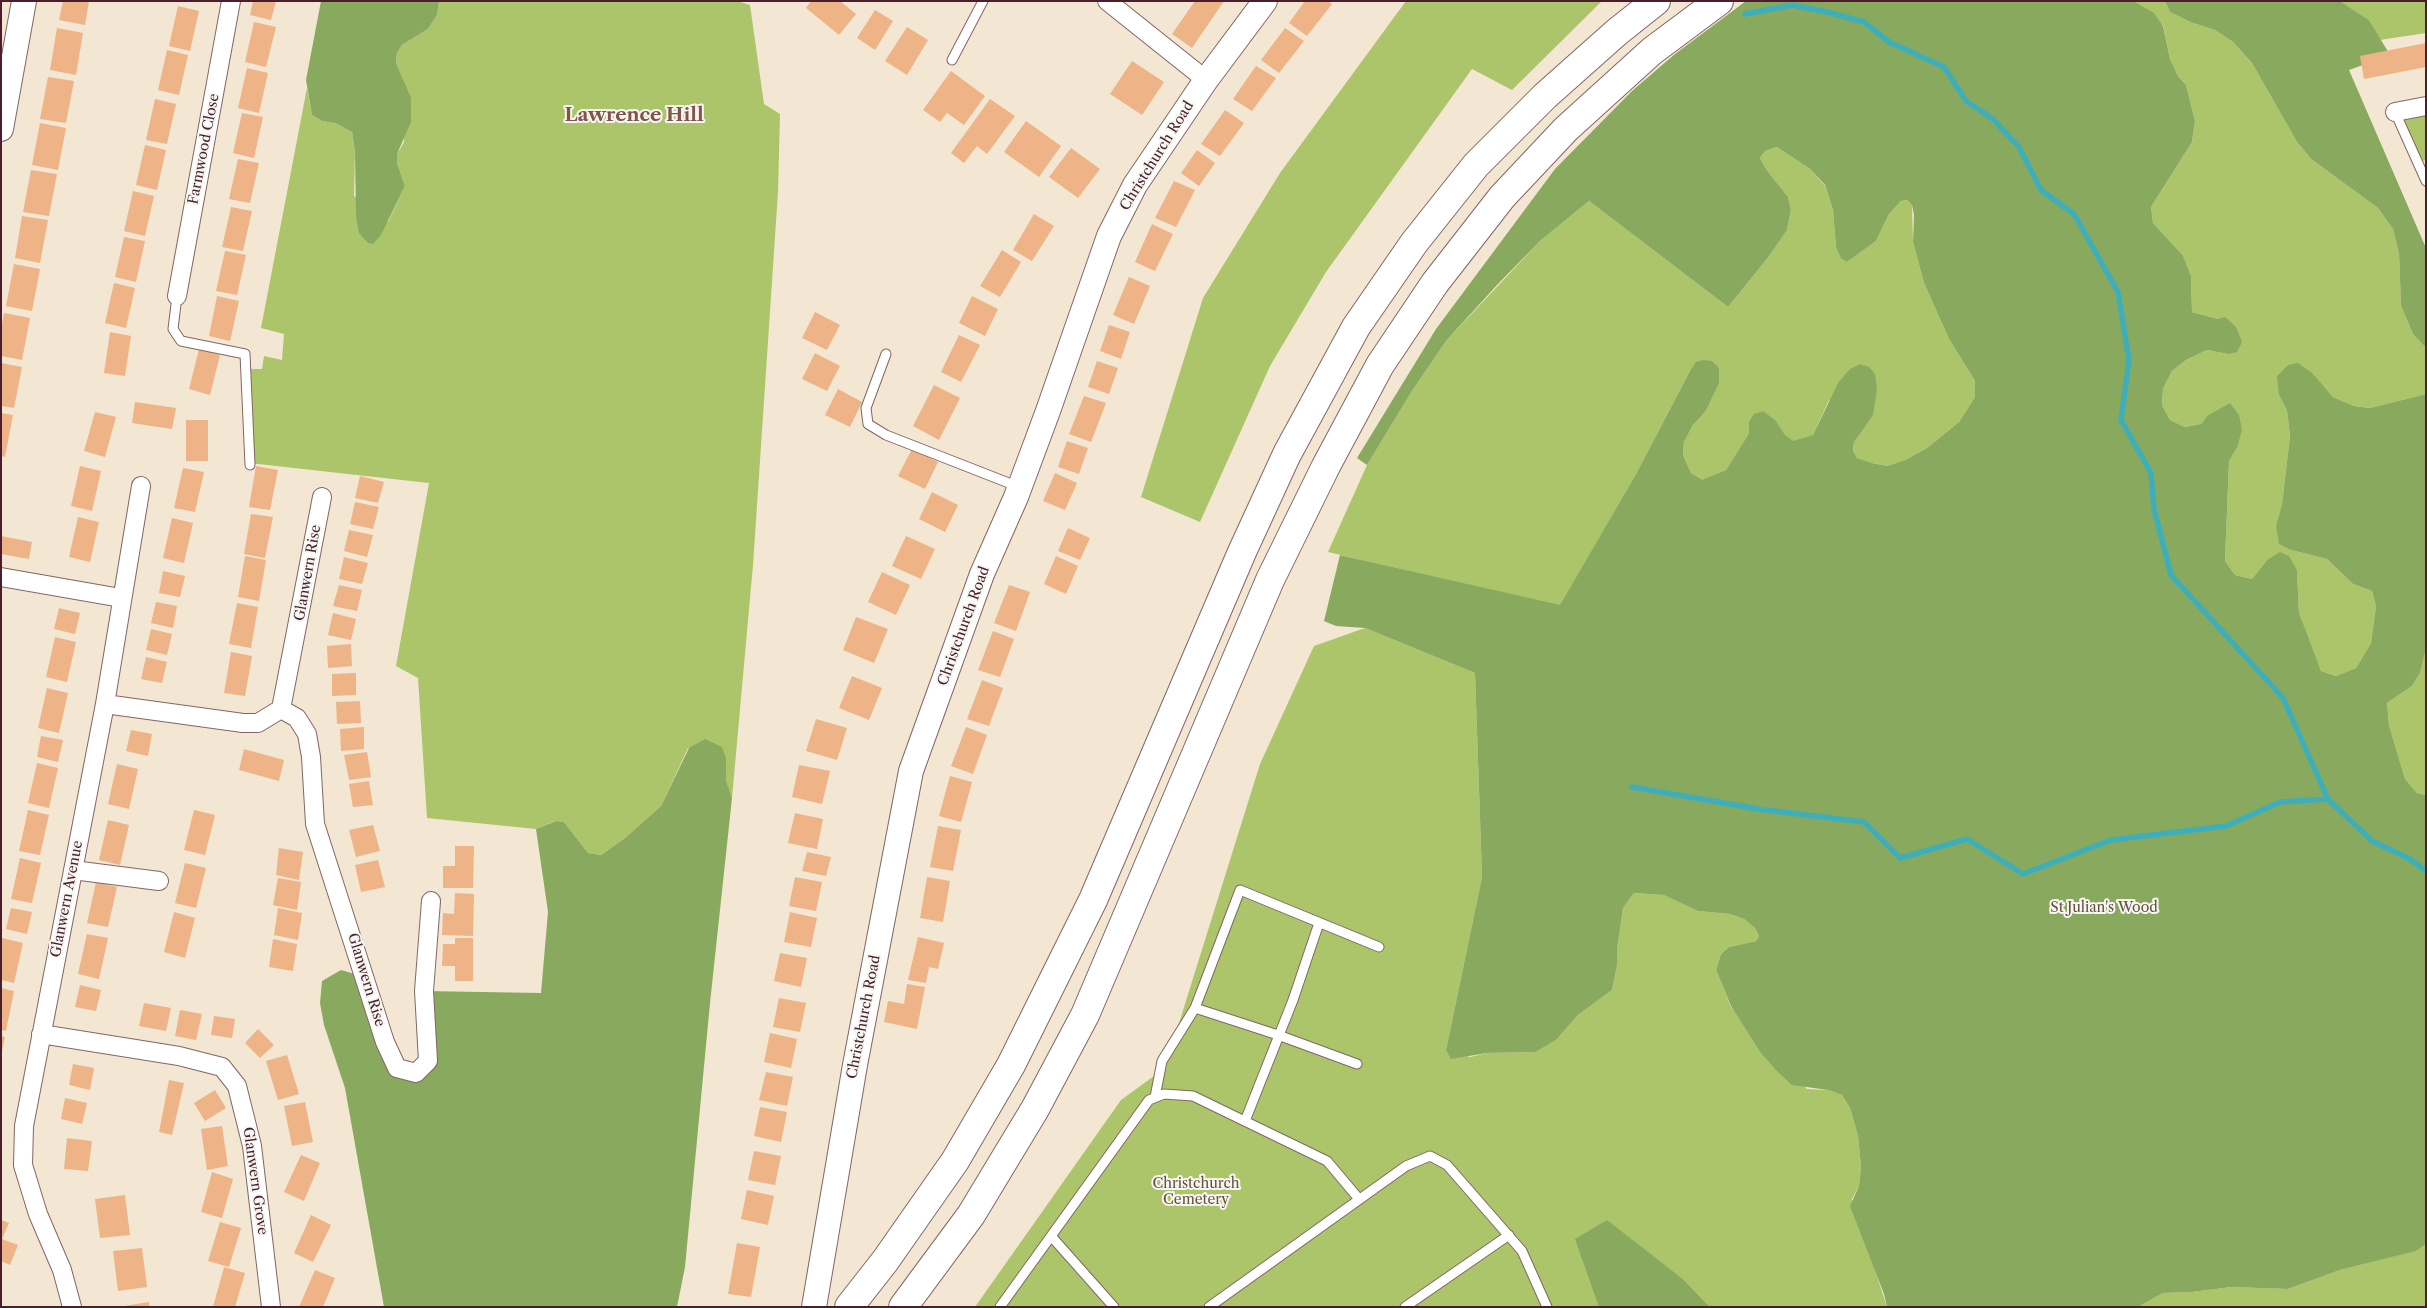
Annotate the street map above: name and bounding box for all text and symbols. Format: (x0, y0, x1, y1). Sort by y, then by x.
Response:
street label: Farmwood Close (185, 92, 223, 206)
street label: Christchurch Road (1117, 98, 1197, 214)
district label: Lawrence Hill (564, 105, 704, 127)
street label: Glanwern Rise (291, 524, 325, 622)
street label: Christchurch Road (935, 564, 993, 688)
street label: Glanwern Avenue (47, 839, 87, 959)
park label: St Julian's Wood (2050, 900, 2158, 916)
street label: Glanwern Rise (344, 931, 388, 1029)
street label: Christchurch Road (844, 954, 884, 1080)
street label: Glanwern Grove (239, 1126, 271, 1236)
park label: Christchurch Cemetery (1152, 1176, 1240, 1208)

